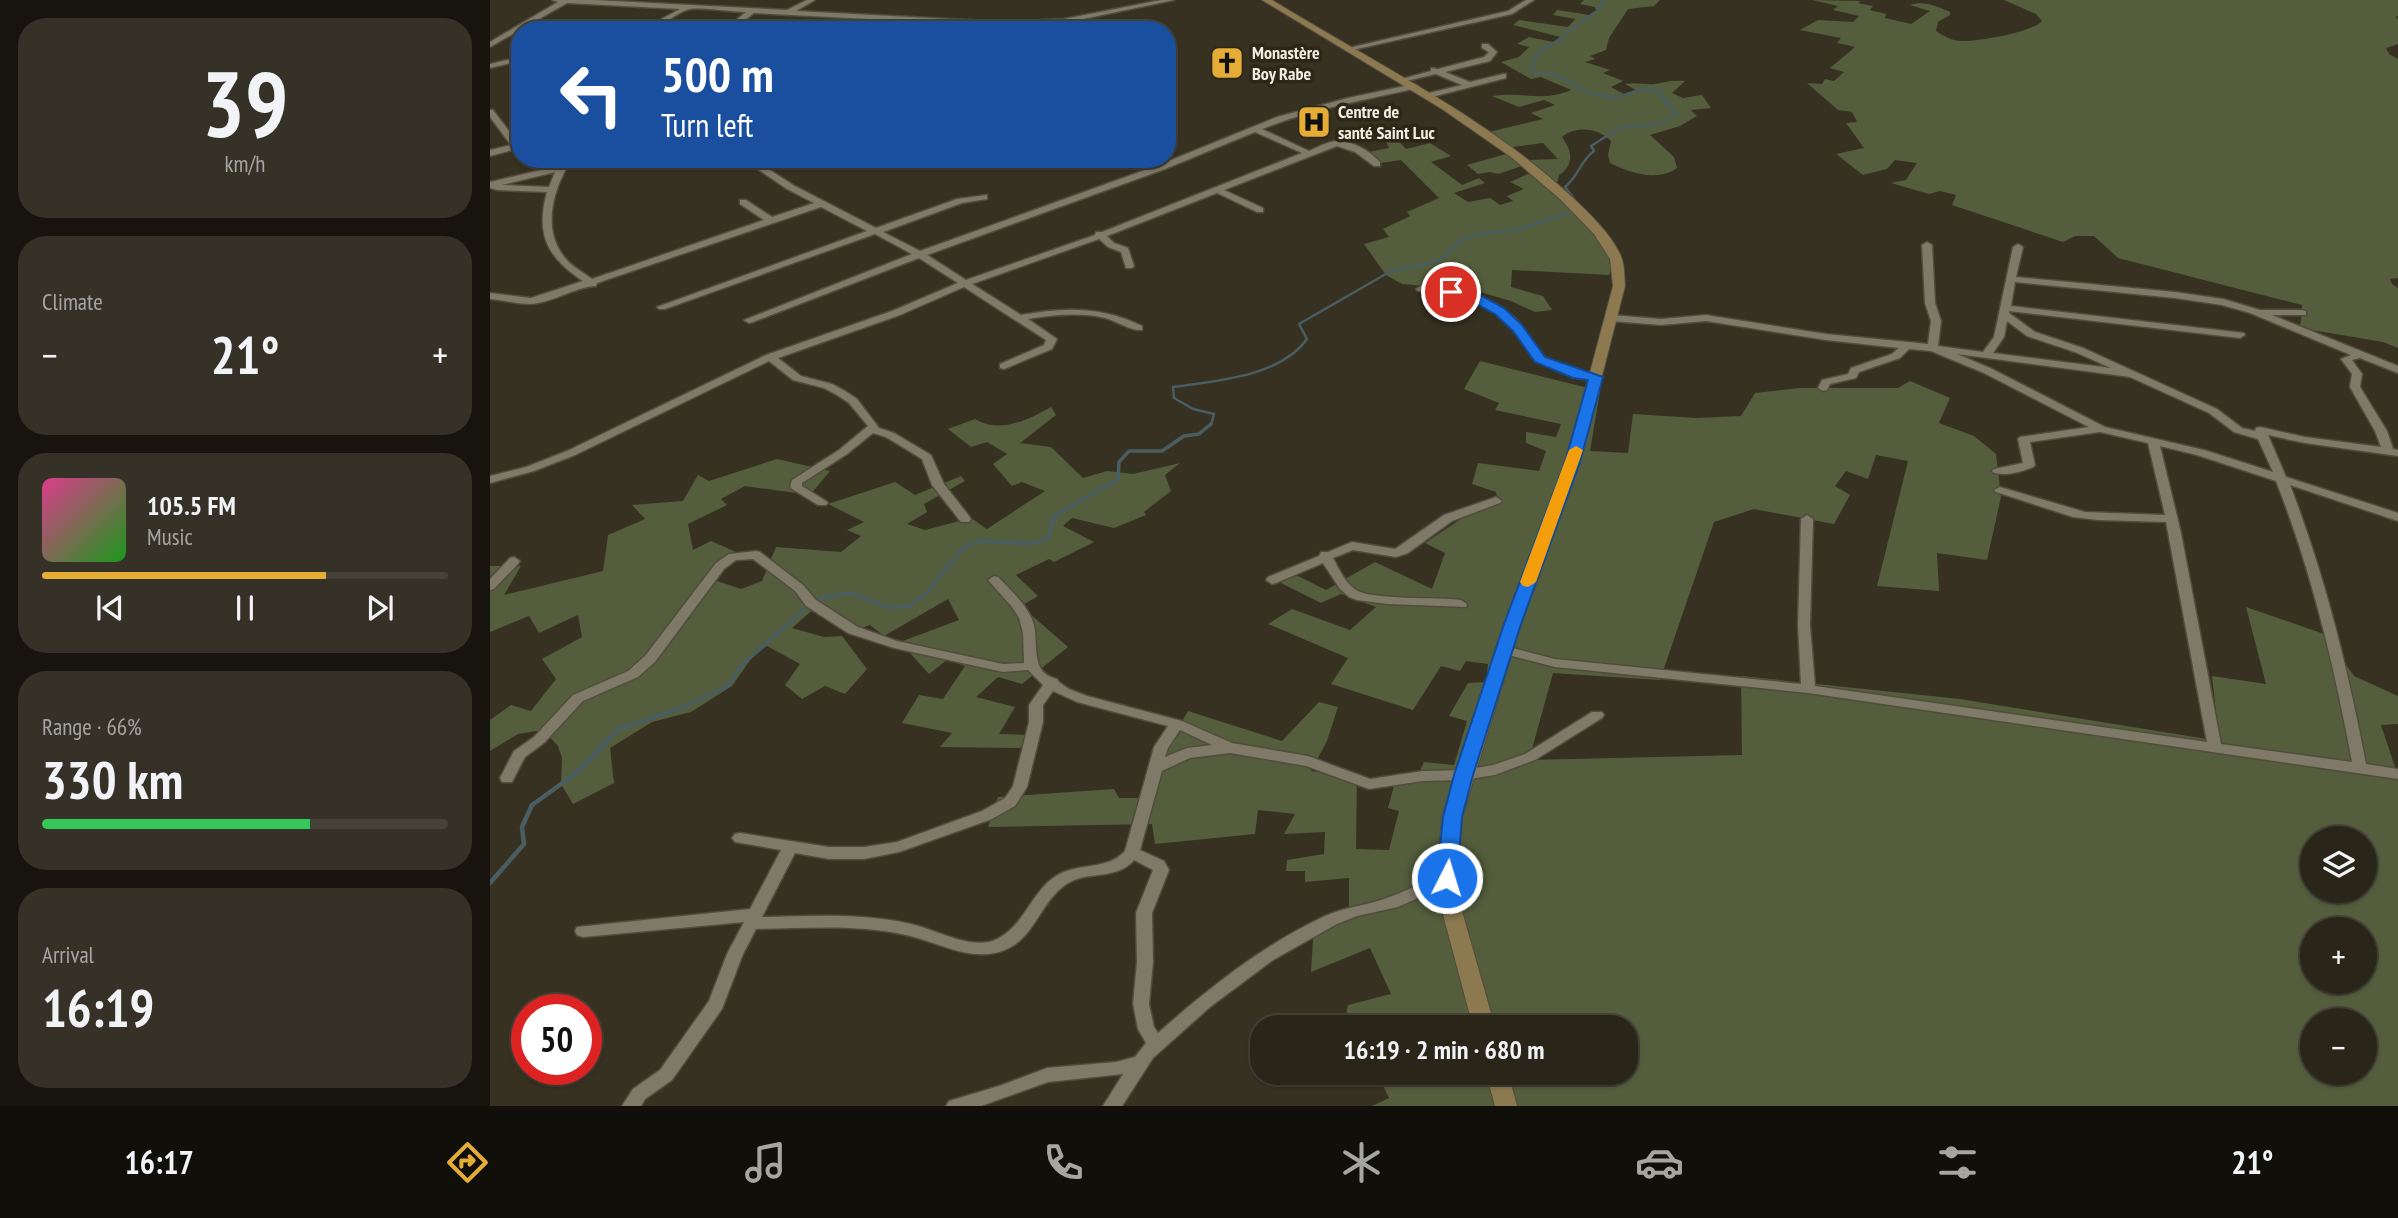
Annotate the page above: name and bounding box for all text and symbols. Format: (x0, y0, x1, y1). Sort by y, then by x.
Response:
place label: Monastère Boy Rabe (1252, 41, 1320, 85)
text: 500 m (661, 42, 774, 106)
text: 39 (202, 44, 289, 162)
church icon: Monastère Boy Rabe (1208, 44, 1246, 82)
icon: left (546, 49, 637, 140)
place label: Centre de santé Saint Luc (1338, 100, 1436, 144)
hospital icon: Centre de santé Saint Luc (1295, 103, 1333, 141)
text: Turn left (661, 104, 753, 146)
text: km/h (225, 149, 265, 178)
pin (1421, 262, 1481, 322)
icon: arrive (1432, 273, 1470, 311)
text: Climate (42, 287, 103, 316)
text: 21° (211, 321, 279, 388)
text: − (42, 330, 58, 379)
text: + (432, 330, 448, 379)
text: 105.5 FM (147, 489, 236, 522)
text: Music (147, 522, 193, 551)
icon: previous (91, 589, 129, 627)
icon: pause (226, 589, 264, 627)
icon: next (361, 589, 399, 627)
text: Range · 66% (42, 712, 142, 741)
text: 330 km (42, 746, 183, 813)
map controls (2300, 826, 2377, 1085)
button: layers (2300, 826, 2377, 903)
position arrow (1410, 841, 1484, 915)
button: + (2300, 917, 2377, 994)
text: Arrival (42, 940, 94, 969)
text: 16:19 (42, 974, 154, 1041)
speed limit sign: 50 (511, 994, 602, 1085)
button: − (2300, 1008, 2377, 1085)
text: 16:19 · 2 min · 680 m (1344, 1033, 1544, 1066)
icon: directions (443, 1138, 492, 1187)
icon: music (741, 1138, 790, 1187)
icon: phone (1039, 1138, 1088, 1187)
icon: climate (1337, 1138, 1386, 1187)
icon: car (1635, 1138, 1684, 1187)
icon: filters (1933, 1138, 1982, 1187)
text: 16:17 (125, 1141, 194, 1183)
text: 21° (2231, 1141, 2273, 1183)

